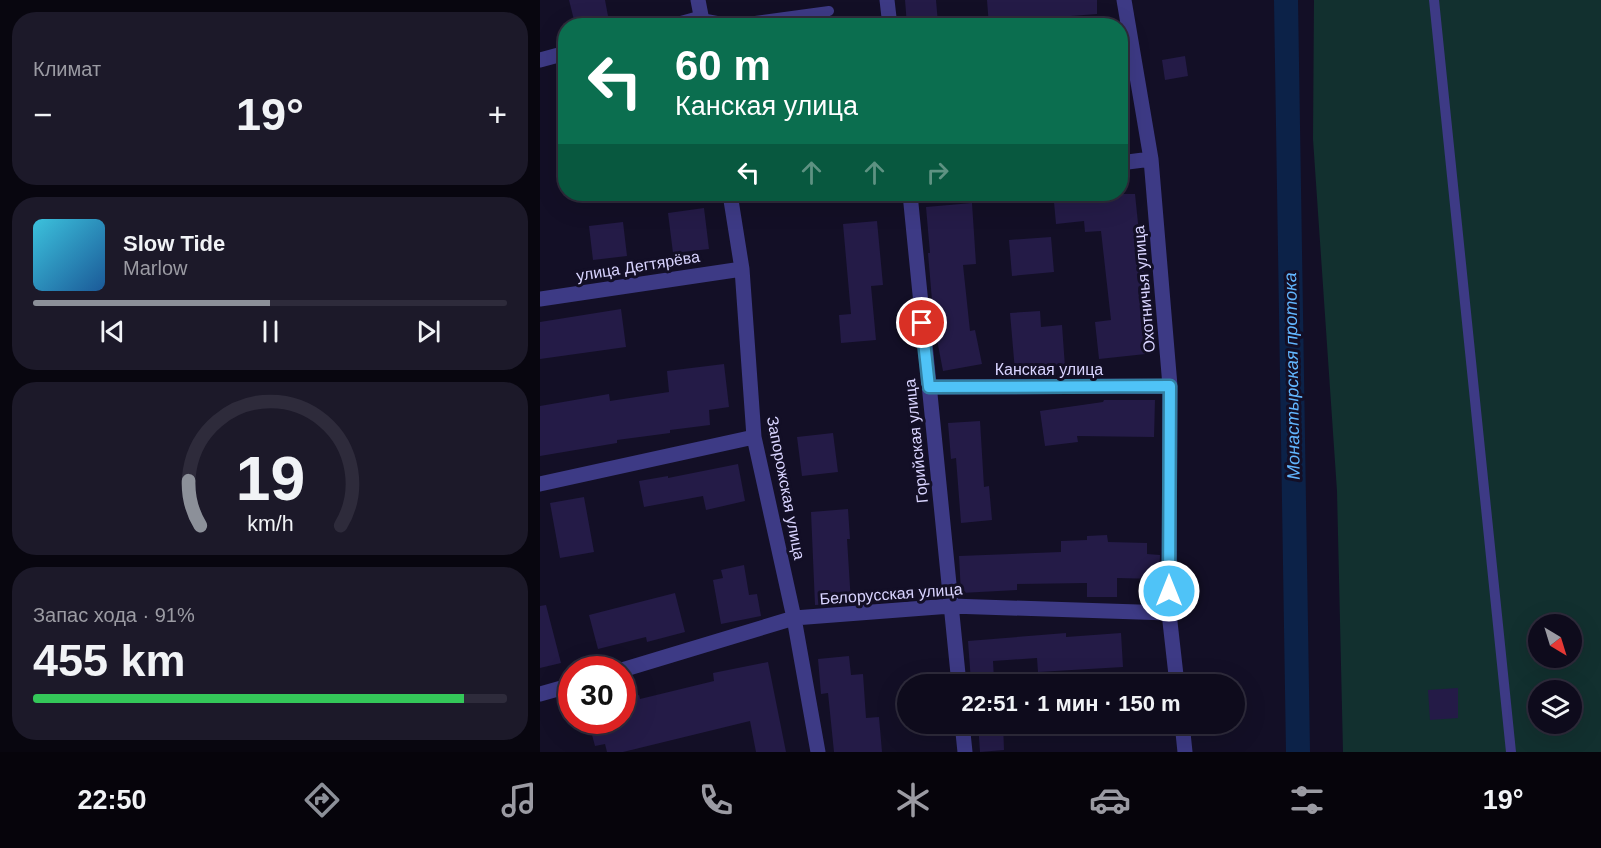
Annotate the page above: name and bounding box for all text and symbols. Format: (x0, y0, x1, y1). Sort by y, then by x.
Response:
icon: left (576, 42, 654, 120)
text: 60 m (675, 42, 771, 89)
text: Климат (33, 58, 101, 80)
text: 19° (236, 89, 304, 140)
text: Канская улица (675, 91, 858, 121)
text: − (33, 96, 52, 133)
text: + (488, 96, 507, 133)
icon: left (732, 156, 765, 189)
icon: ahead (795, 156, 828, 189)
icon: ahead (858, 156, 891, 189)
icon: right (921, 156, 954, 189)
street label: Охотничья улица (1130, 225, 1158, 353)
text: Slow Tide (123, 231, 225, 256)
street label: улица Дегтярёва (575, 248, 701, 284)
text: Marlow (123, 257, 187, 279)
water label: Монастырская протока (1280, 272, 1304, 480)
pin (896, 297, 947, 348)
icon: arrive (905, 306, 938, 339)
icon: previous (96, 315, 129, 348)
icon: pause (254, 315, 287, 348)
icon: next (412, 315, 445, 348)
street label: Канская улица (995, 361, 1103, 378)
street label: Горийская улица (901, 378, 931, 504)
street label: Запорожская улица (764, 415, 808, 561)
text: 19 (235, 444, 305, 513)
text: km/h (247, 512, 293, 536)
position arrow (1137, 559, 1201, 623)
street label: Белорусская улица (819, 581, 963, 607)
text: Запас хода · 91% (33, 604, 195, 626)
north arrow (1528, 614, 1582, 668)
map controls (1528, 614, 1582, 734)
text: 455 km (33, 635, 186, 686)
speed limit sign: 30 (558, 656, 636, 734)
button: layers (1528, 680, 1582, 734)
text: 22:51 · 1 мин · 150 m (961, 691, 1181, 716)
icon: directions (301, 779, 343, 821)
icon: music (498, 779, 540, 821)
icon: phone (695, 779, 737, 821)
icon: climate (892, 779, 934, 821)
icon: car (1089, 779, 1131, 821)
icon: filters (1286, 779, 1328, 821)
text: 22:50 (77, 785, 147, 815)
text: 19° (1483, 785, 1523, 815)

